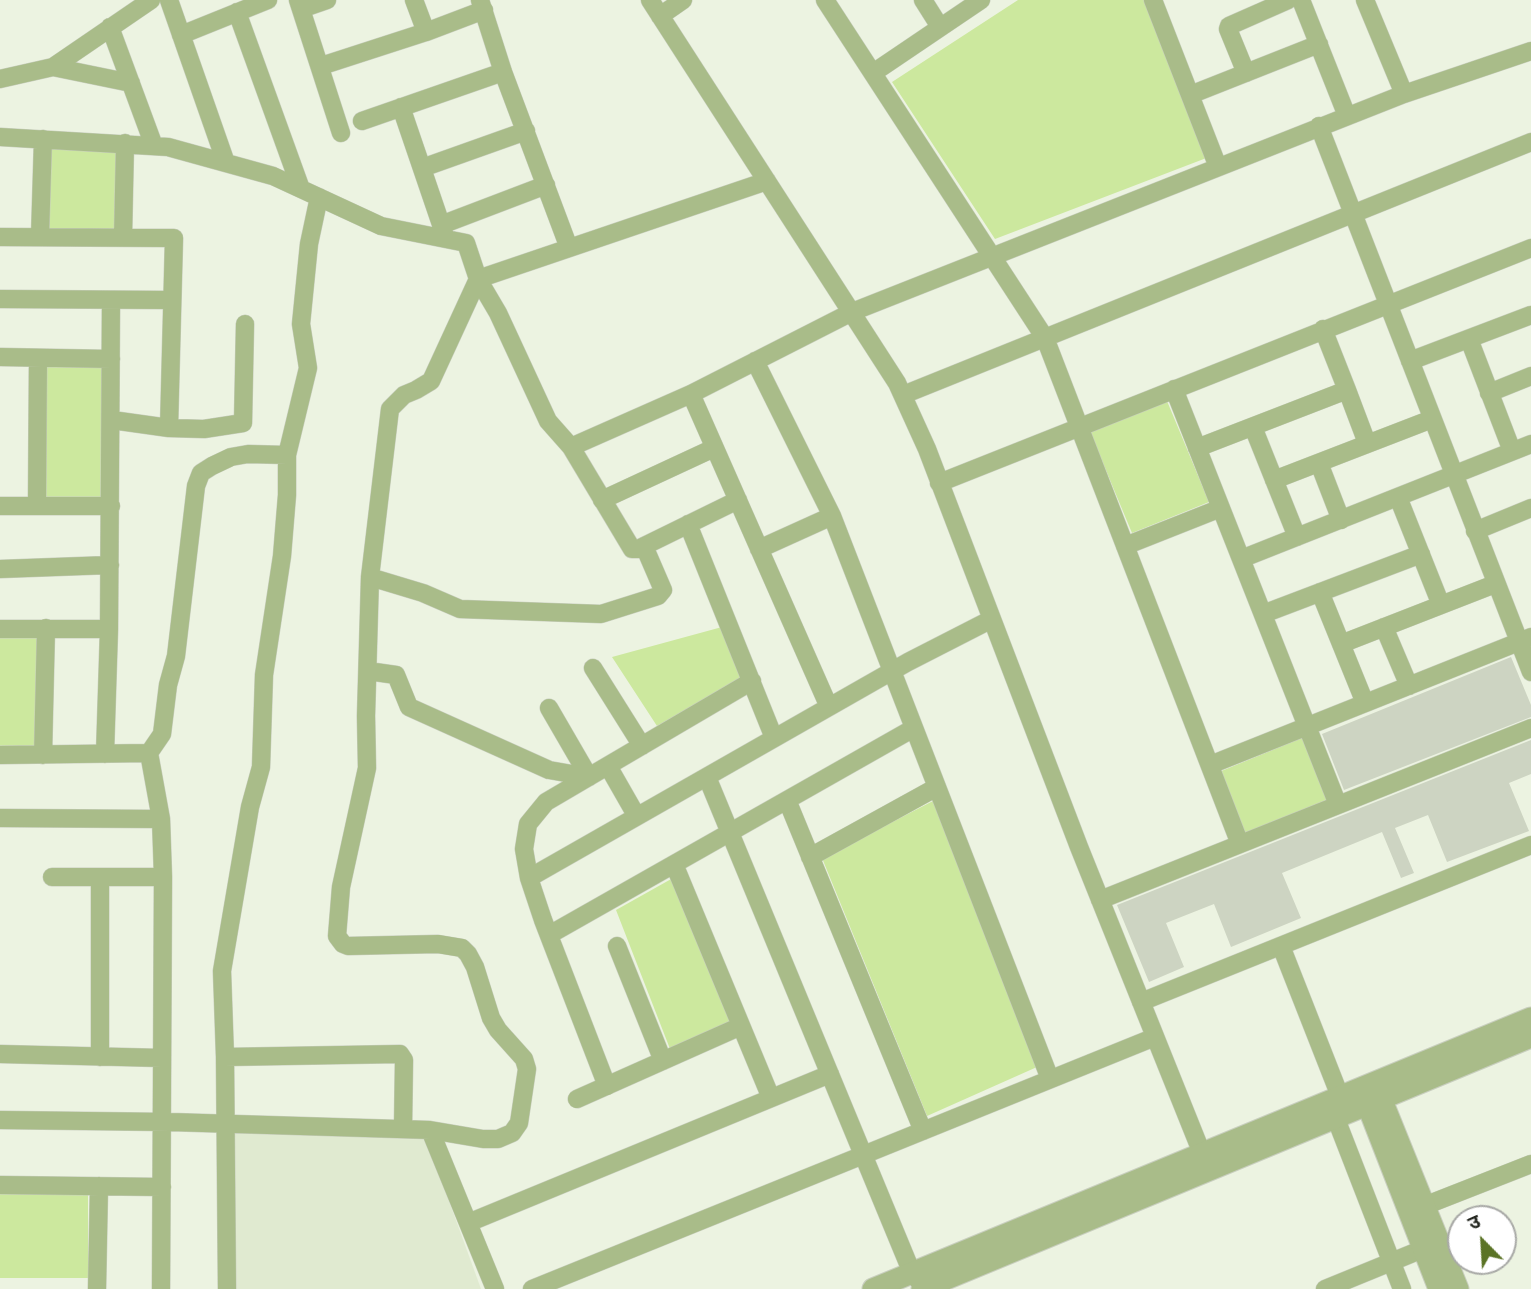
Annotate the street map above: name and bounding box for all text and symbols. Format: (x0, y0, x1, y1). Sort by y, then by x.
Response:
north arrow (1447, 1205, 1517, 1275)
text: उ (1464, 1209, 1484, 1235)

